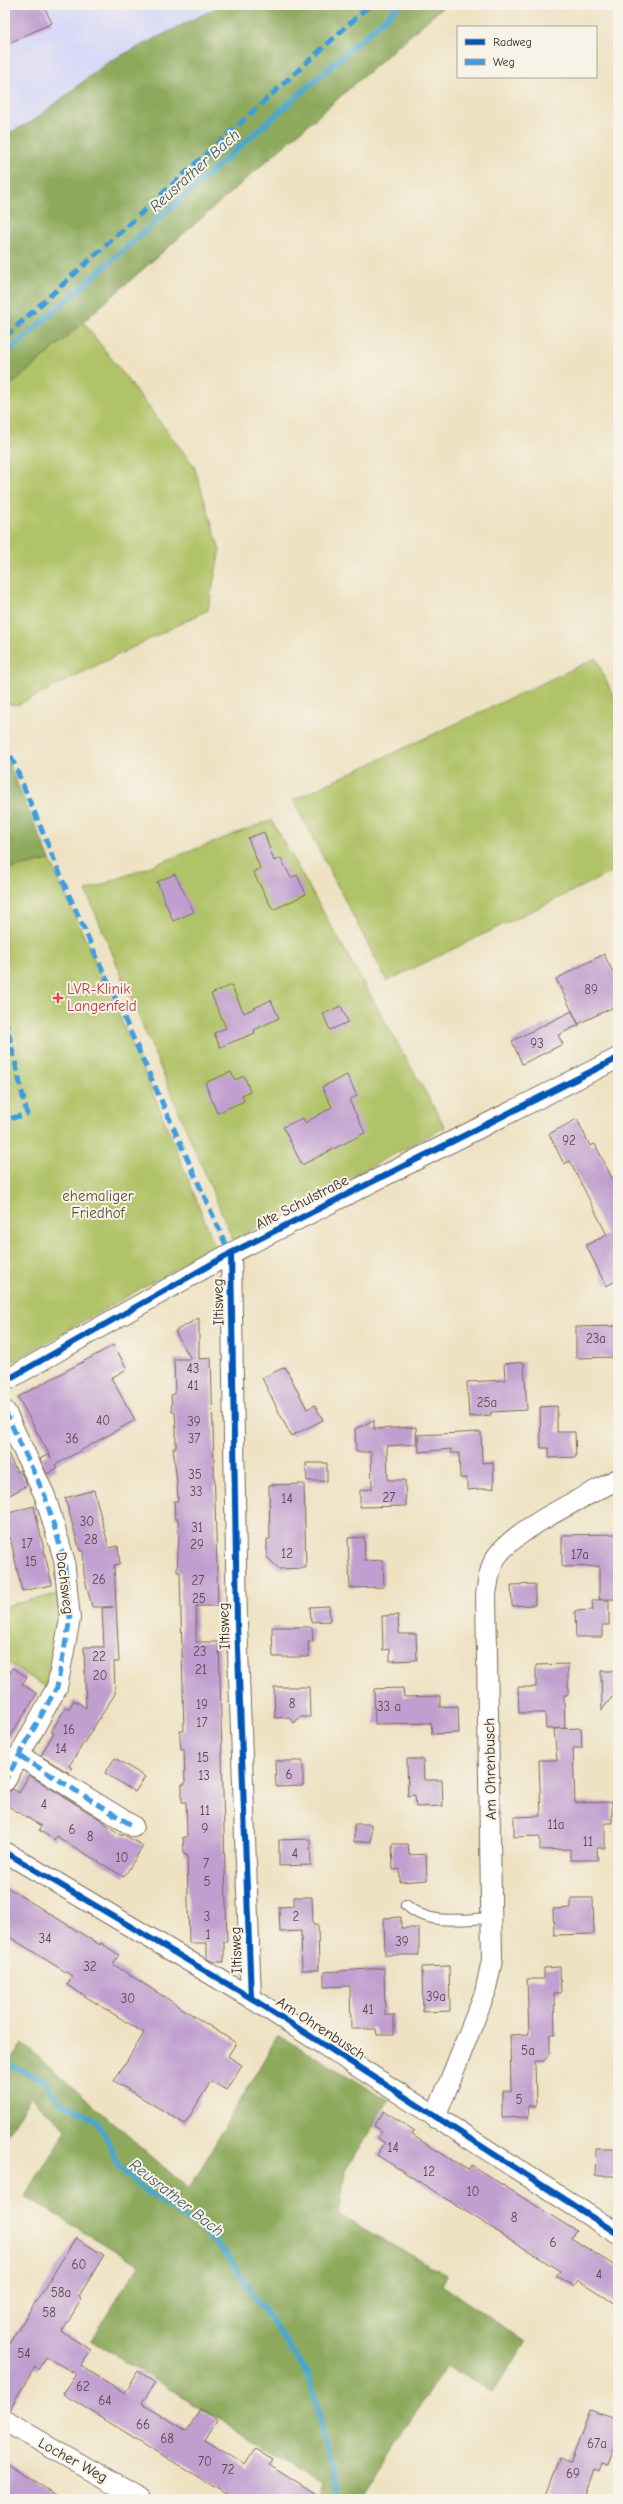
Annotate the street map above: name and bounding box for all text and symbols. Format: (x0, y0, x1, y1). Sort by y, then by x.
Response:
legend (457, 26, 597, 78)
text: Radweg (493, 35, 532, 49)
text: Weg (493, 55, 515, 69)
water label: Reusrather Bach (146, 126, 243, 216)
place label: LVR-Klinik Langenfeld (67, 980, 137, 1015)
house number: 89 (584, 982, 598, 997)
marker: LVR-Klinik Langenfeld (52, 992, 64, 1004)
house number: 93 (530, 1036, 544, 1051)
house number: 92 (562, 1133, 576, 1148)
street label: Alte Schulstraße (252, 1171, 352, 1233)
park label: ehemaliger Friedhof (62, 1187, 134, 1222)
street label: Iltisweg (209, 1278, 227, 1326)
house number: 23a (586, 1331, 606, 1346)
house number: 43 (187, 1361, 199, 1376)
house number: 41 (187, 1378, 199, 1393)
house number: 25a (477, 1395, 497, 1410)
house number: 40 (96, 1413, 110, 1428)
house number: 39 (187, 1414, 201, 1429)
house number: 36 (65, 1431, 79, 1446)
house number: 37 (188, 1431, 200, 1446)
house number: 35 (188, 1467, 202, 1482)
house number: 33 (189, 1484, 203, 1499)
house number: 27 (383, 1490, 395, 1505)
house number: 14 (281, 1491, 293, 1506)
house number: 30 (80, 1514, 94, 1529)
house number: 31 (191, 1520, 203, 1535)
house number: 28 (84, 1532, 98, 1547)
house number: 17 (21, 1536, 33, 1551)
house number: 29 (190, 1537, 204, 1552)
house number: 12 (281, 1546, 293, 1561)
house number: 17a (571, 1547, 589, 1562)
street label: Dachsweg (52, 1551, 78, 1615)
house number: 15 (25, 1554, 37, 1569)
house number: 26 (92, 1572, 106, 1587)
house number: 27 (192, 1573, 204, 1588)
house number: 25 (192, 1591, 206, 1606)
street label: Iltisweg (214, 1602, 234, 1650)
house number: 23 (193, 1644, 207, 1659)
house number: 22 (92, 1649, 106, 1664)
house number: 21 (195, 1662, 207, 1677)
house number: 20 (93, 1668, 107, 1683)
house number: 8 (289, 1696, 296, 1711)
house number: 19 (196, 1697, 208, 1712)
house number: 33 a (377, 1699, 401, 1714)
house number: 17 (196, 1715, 208, 1730)
street label: Am Ohrenbusch (480, 1718, 500, 1820)
house number: 16 (63, 1722, 75, 1737)
house number: 14 (55, 1741, 67, 1756)
house number: 15 (197, 1750, 209, 1765)
house number: 6 (285, 1767, 293, 1782)
house number: 13 (198, 1768, 210, 1783)
house number: 4 (41, 1797, 47, 1812)
house number: 11 (200, 1803, 210, 1818)
house number: 11a (547, 1817, 565, 1832)
house number: 9 (202, 1821, 209, 1836)
house number: 6 (68, 1822, 76, 1837)
house number: 8 (87, 1829, 94, 1844)
house number: 11 (583, 1834, 593, 1849)
house number: 4 (292, 1846, 298, 1861)
house number: 10 (115, 1850, 129, 1865)
house number: 7 (203, 1856, 209, 1871)
house number: 5 (203, 1874, 211, 1889)
house number: 3 (204, 1909, 210, 1924)
house number: 2 (293, 1909, 300, 1924)
street label: Iltisweg (226, 1926, 246, 1974)
house number: 1 (205, 1927, 211, 1942)
house number: 34 (39, 1931, 51, 1946)
house number: 39 (395, 1934, 409, 1949)
house number: 32 (83, 1959, 97, 1974)
house number: 39a (426, 1989, 446, 2004)
house number: 30 (121, 1991, 135, 2006)
street label: Am Ohrenbusch (273, 1993, 369, 2063)
house number: 41 (362, 2002, 374, 2017)
house number: 5a (521, 2043, 535, 2058)
house number: 5 (515, 2092, 523, 2107)
house number: 14 (387, 2140, 399, 2155)
water label: Reusrather Bach (126, 2155, 227, 2240)
house number: 12 (423, 2164, 435, 2179)
house number: 10 (466, 2184, 480, 2199)
house number: 8 (511, 2210, 518, 2225)
house number: 6 (549, 2235, 557, 2250)
house number: 60 (72, 2257, 87, 2272)
house number: 4 (596, 2267, 602, 2282)
house number: 58a (51, 2285, 71, 2300)
house number: 58 (42, 2305, 56, 2320)
house number: 54 (17, 2346, 31, 2361)
house number: 62 (76, 2379, 90, 2394)
house number: 64 (98, 2393, 112, 2408)
house number: 66 (136, 2417, 150, 2432)
house number: 68 (160, 2431, 174, 2446)
street label: Locher Weg (35, 2434, 111, 2486)
house number: 67a (587, 2436, 607, 2451)
house number: 70 (198, 2454, 212, 2469)
house number: 72 (222, 2462, 235, 2477)
house number: 69 (566, 2466, 580, 2481)

